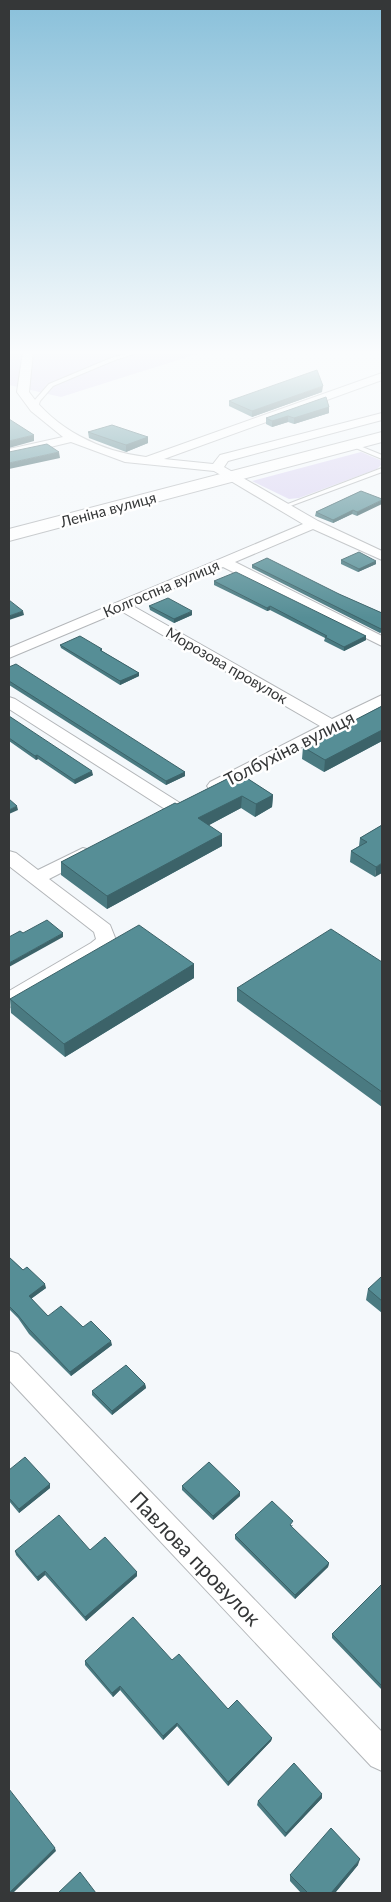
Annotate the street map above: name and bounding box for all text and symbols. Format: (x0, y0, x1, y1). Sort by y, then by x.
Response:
street label: Леніна вулиця (57, 488, 158, 531)
street label: Колгоспна вулиця (100, 555, 222, 621)
street label: Морозова провулок (163, 623, 291, 707)
street label: Толбухіна вулиця (220, 706, 358, 790)
street label: Павлова провулок (126, 1486, 267, 1630)

